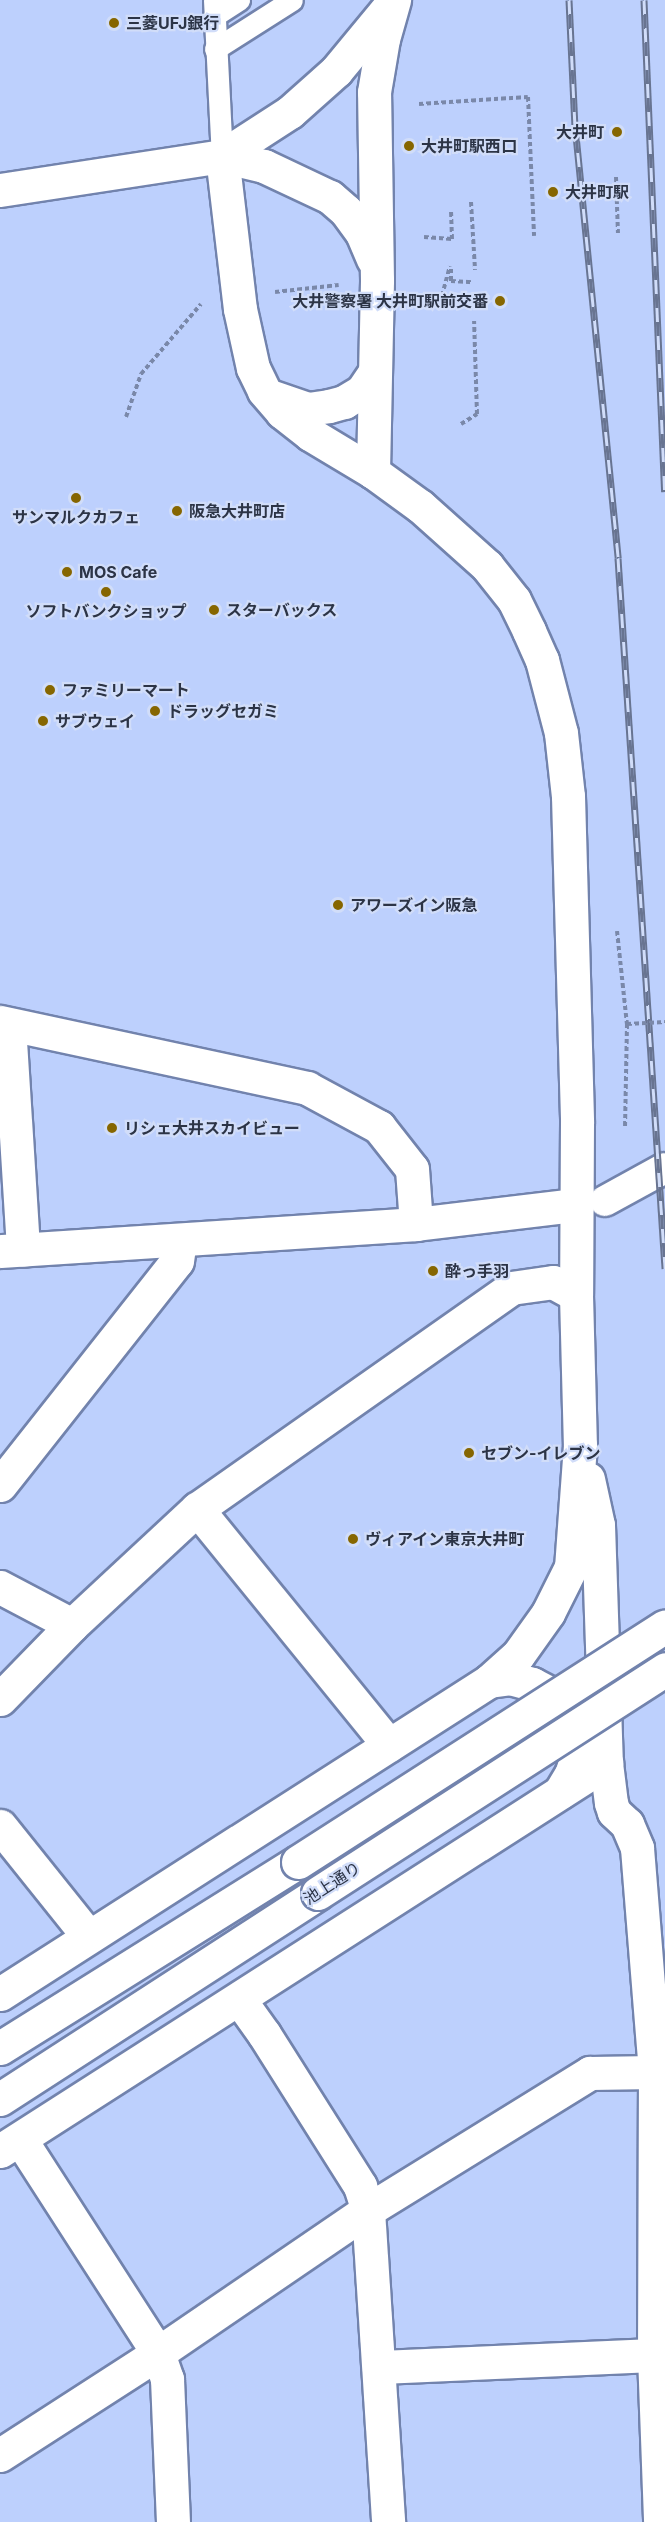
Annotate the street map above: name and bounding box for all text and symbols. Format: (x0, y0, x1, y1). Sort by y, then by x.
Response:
place label: 三菱UFJ銀行 (126, 13, 219, 33)
marker: 三菱UFJ銀行 (107, 16, 121, 30)
place label: 大井町 (556, 122, 604, 142)
marker: 大井町 (608, 123, 626, 141)
place label: 大井町駅西口 (421, 136, 517, 156)
marker: 大井町駅西口 (402, 139, 416, 153)
place label: 大井町駅 (565, 182, 629, 202)
marker: 大井町駅 (546, 185, 560, 199)
place label: 大井警察署 大井町駅前交番 (292, 291, 488, 311)
marker: 大井警察署 大井町駅前交番 (493, 294, 507, 308)
marker: サンマルクカフェ (69, 491, 83, 505)
place label: 阪急大井町店 (189, 501, 285, 521)
marker: 阪急大井町店 (170, 504, 184, 518)
place label: サンマルクカフェ (12, 507, 140, 527)
place label: MOS Cafe (79, 562, 157, 582)
marker: MOS Cafe (60, 565, 74, 579)
marker: ソフトバンクショップ (99, 585, 113, 599)
place label: スターバックス (226, 600, 338, 620)
place label: ソフトバンクショップ (26, 601, 186, 621)
marker: スターバックス (207, 603, 221, 617)
place label: ファミリーマート (62, 680, 190, 700)
marker: ファミリーマート (43, 683, 57, 697)
place label: ドラッグセガミ (167, 701, 279, 721)
marker: ドラッグセガミ (148, 704, 162, 718)
place label: サブウェイ (55, 711, 135, 731)
marker: サブウェイ (36, 714, 50, 728)
place label: アワーズイン阪急 (350, 895, 478, 915)
marker: アワーズイン阪急 (331, 898, 345, 912)
place label: リシェ大井スカイビュー (124, 1118, 300, 1138)
marker: リシェ大井スカイビュー (105, 1121, 119, 1135)
place label: 酔っ手羽 (445, 1261, 509, 1281)
marker: 酔っ手羽 (426, 1264, 440, 1278)
place label: セブン-イレブン (481, 1443, 600, 1463)
marker: セブン-イレブン (462, 1446, 476, 1460)
place label: ヴィアイン東京大井町 (365, 1529, 525, 1549)
marker: ヴィアイン東京大井町 (346, 1532, 360, 1546)
street label: 池上通り (300, 1858, 364, 1908)

